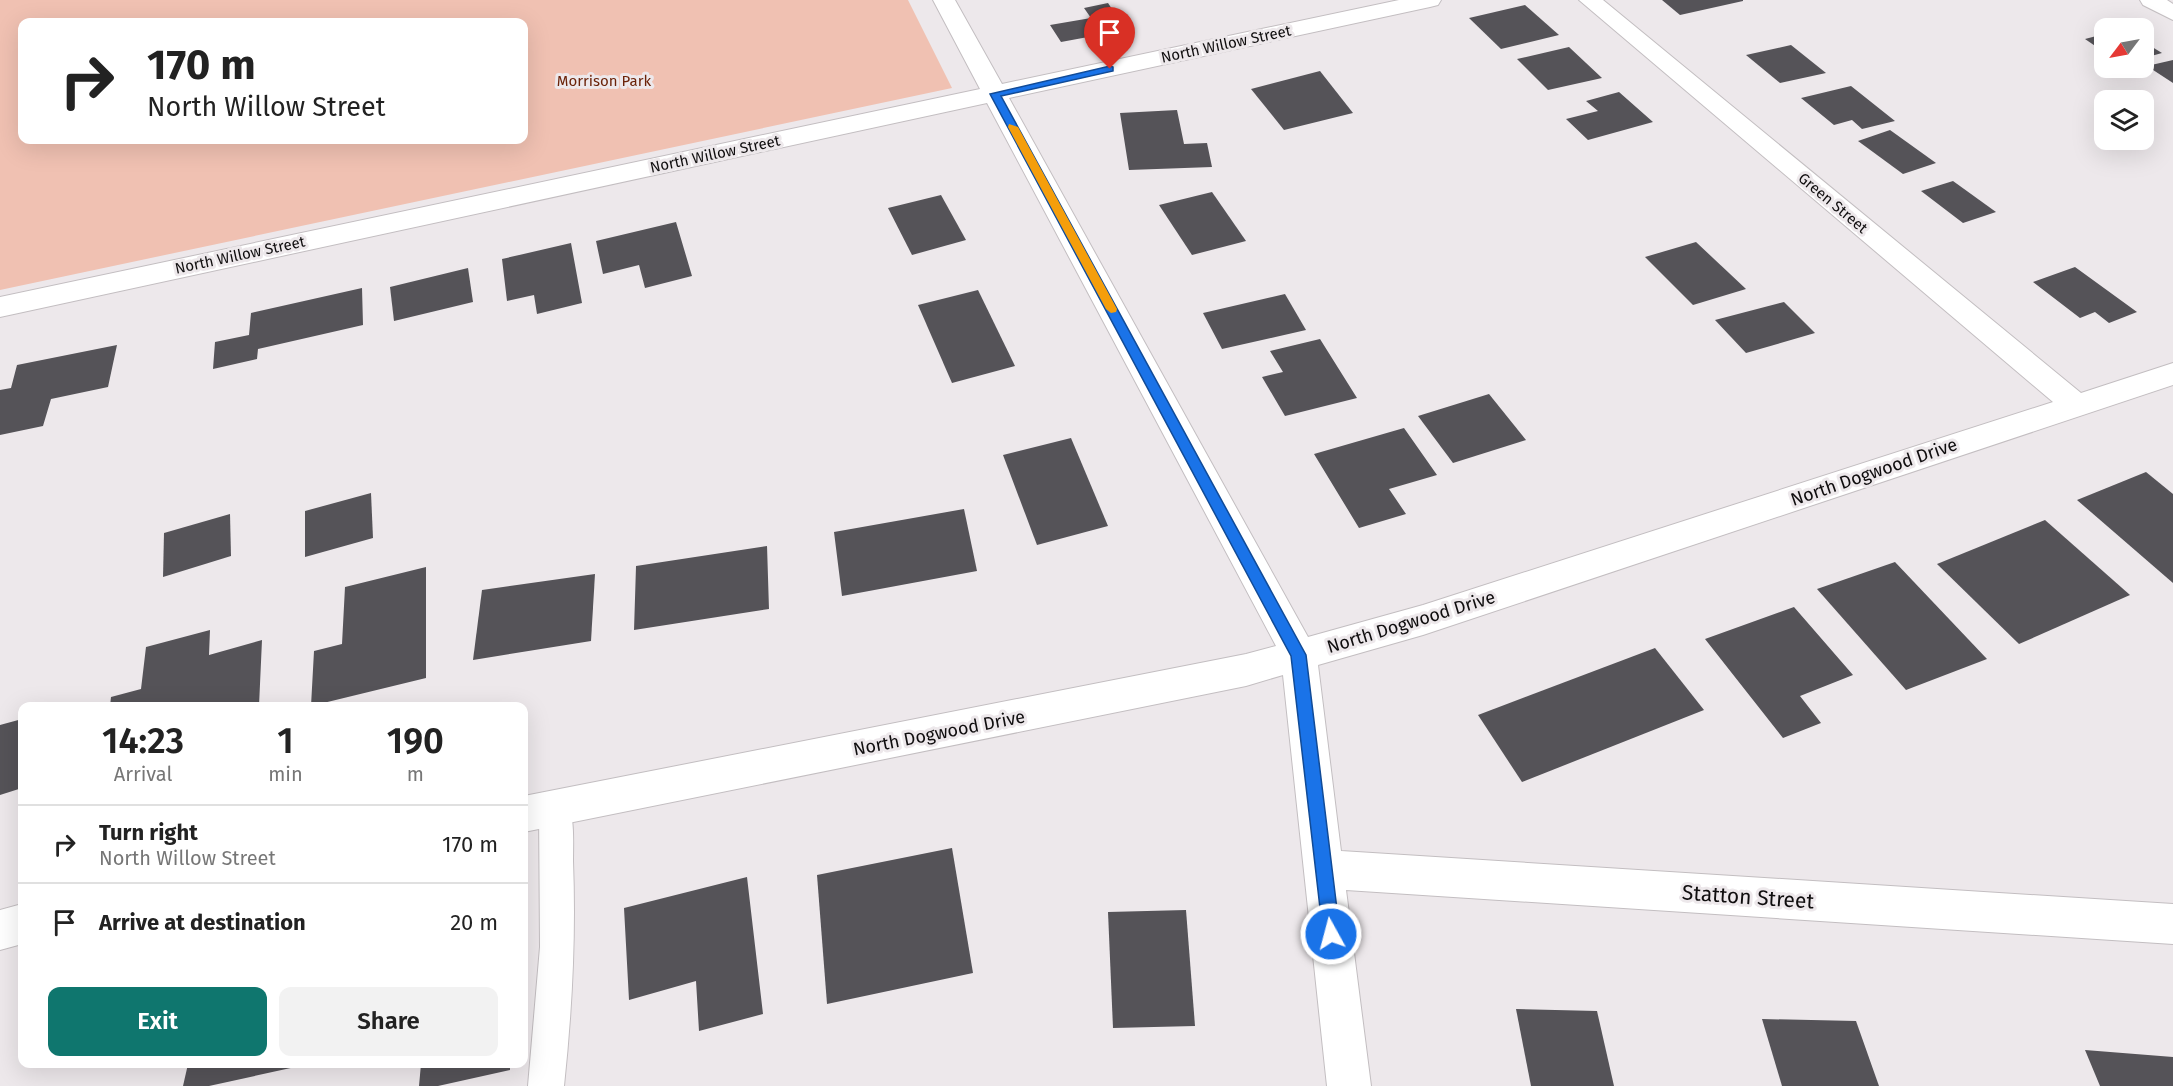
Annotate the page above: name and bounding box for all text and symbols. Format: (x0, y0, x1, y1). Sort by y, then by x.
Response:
pin (1084, 7, 1135, 69)
icon: arrive (1093, 16, 1126, 49)
north arrow (2094, 18, 2154, 78)
map controls (2094, 18, 2154, 150)
street label: North Willow Street (1159, 21, 1293, 67)
text: 170 m (147, 40, 256, 90)
icon: right (48, 42, 126, 120)
park label: Morrison Park (557, 72, 651, 90)
button: layers (2094, 90, 2154, 150)
text: North Willow Street (147, 91, 386, 123)
street label: North Willow Street (648, 131, 782, 177)
street label: Green Street (1795, 169, 1872, 237)
street label: North Willow Street (173, 232, 307, 278)
street label: North Dogwood Drive (1788, 433, 1960, 511)
street label: North Dogwood Drive (1324, 586, 1498, 658)
street label: North Dogwood Drive (851, 706, 1027, 760)
text: 14:23 (102, 719, 184, 763)
text: 1 (277, 719, 294, 763)
text: 190 (387, 719, 444, 763)
text: Arrival (114, 762, 172, 786)
text: min (268, 762, 303, 786)
text: m (407, 762, 424, 786)
text: Turn right (99, 819, 198, 846)
icon: right (48, 828, 81, 861)
text: 170 m (442, 831, 498, 858)
text: North Willow Street (99, 846, 276, 870)
street label: Statton Street (1681, 879, 1815, 915)
position arrow (1299, 902, 1363, 966)
icon: arrive (48, 906, 81, 939)
text: Arrive at destination (99, 909, 306, 936)
text: 20 m (450, 909, 498, 936)
button: Exit (48, 987, 267, 1056)
button: Share (279, 987, 498, 1056)

